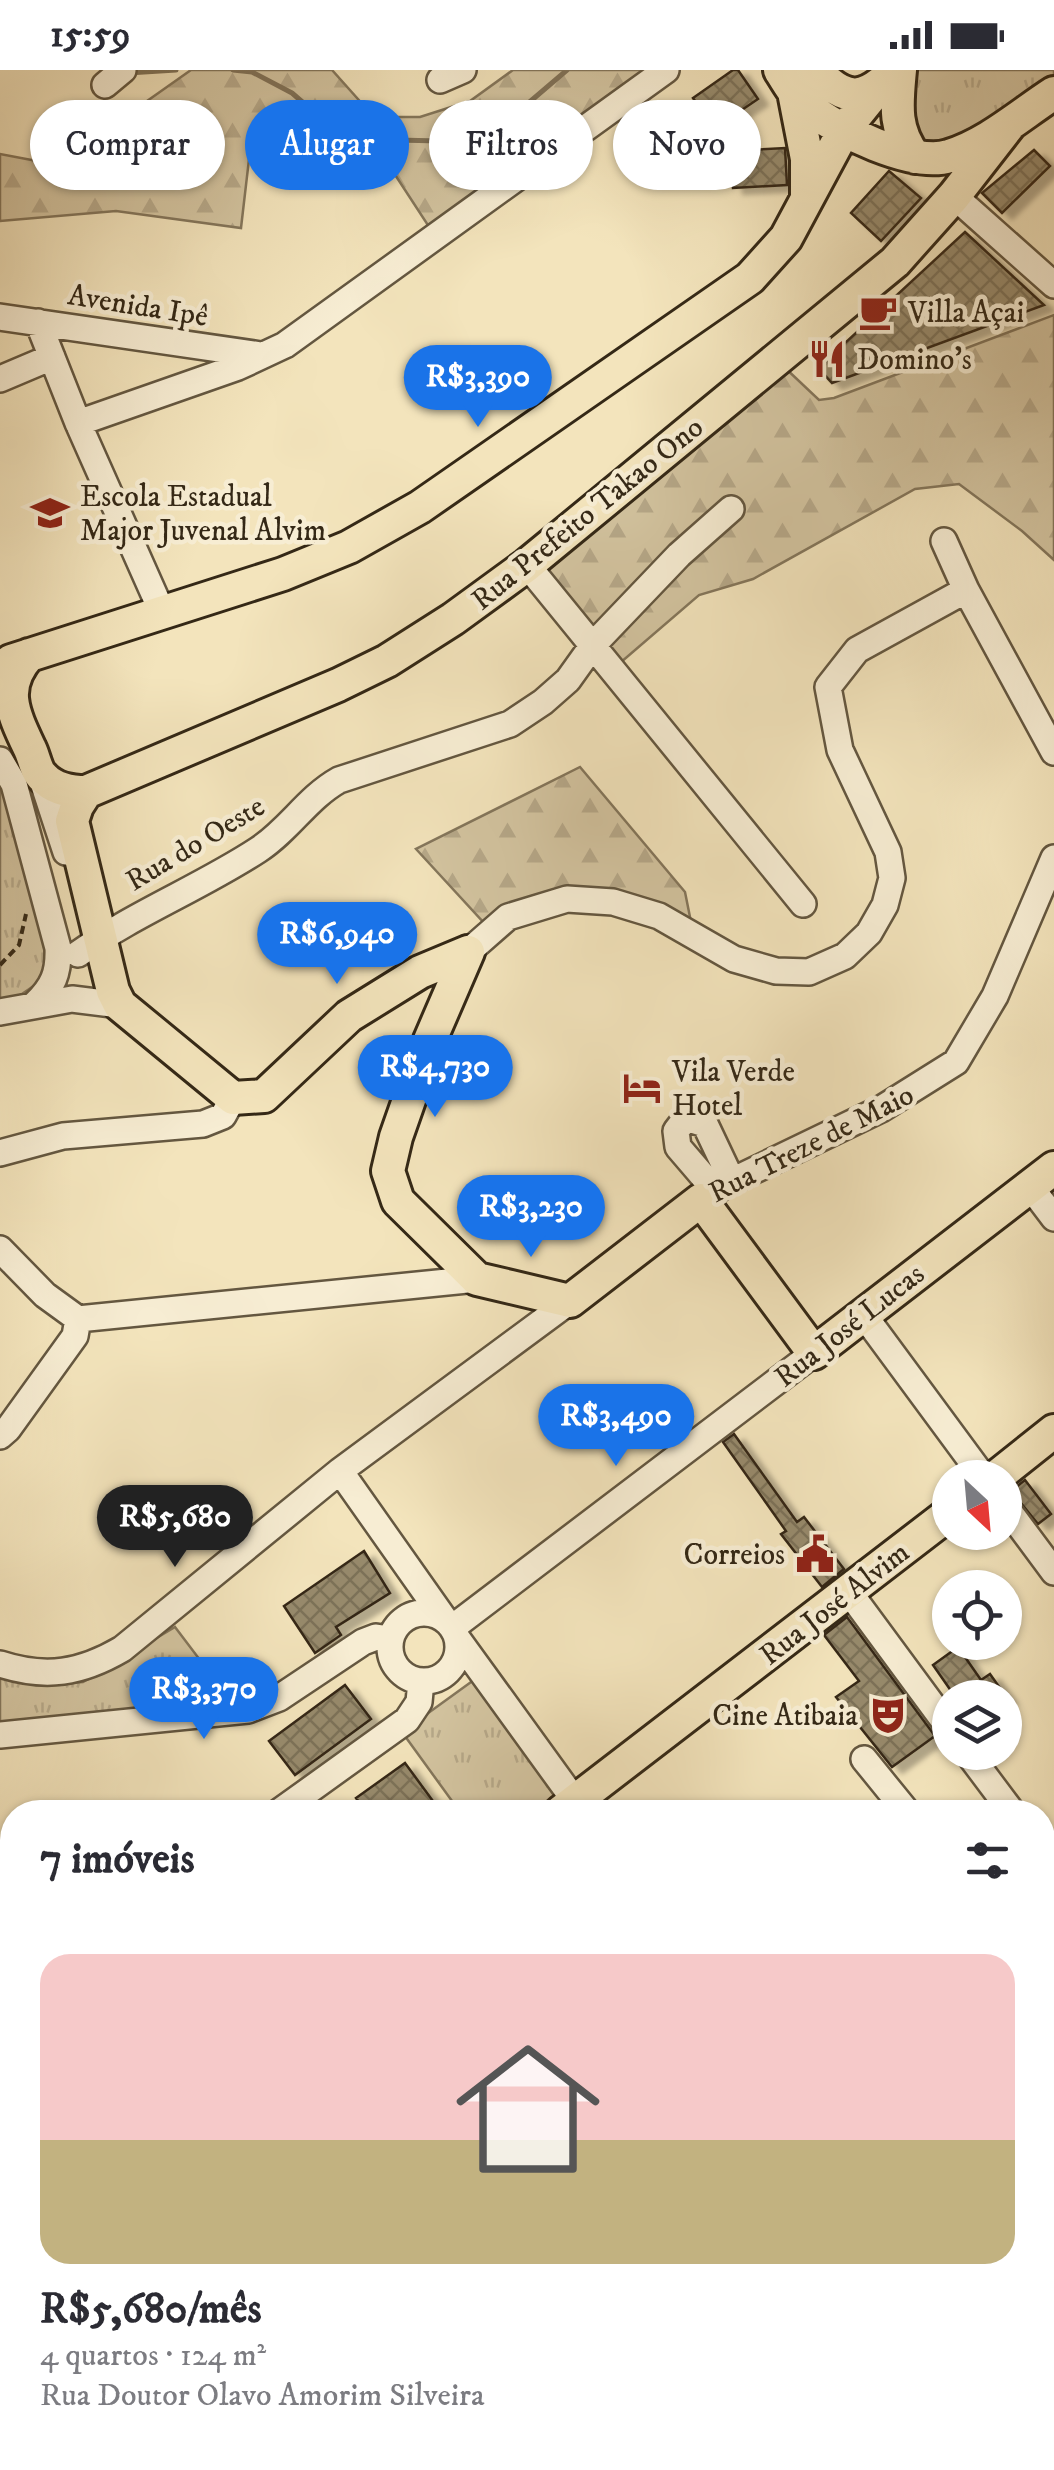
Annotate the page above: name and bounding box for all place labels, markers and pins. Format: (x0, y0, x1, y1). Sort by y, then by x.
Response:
cafe icon: Villa Açai (857, 291, 899, 333)
place label: Villa Açai (907, 295, 1024, 332)
restaurant icon: Domino's (806, 338, 848, 380)
place label: Domino's (857, 342, 972, 379)
pin: R$3,390 (386, 345, 570, 430)
place label: Escola Estadual Major Juvenal Alvim (80, 479, 326, 550)
school or university icon: Escola Estadual Major Juvenal Alvim (29, 492, 71, 534)
pin: R$6,940 (245, 902, 429, 987)
pin: R$4,730 (343, 1035, 527, 1120)
place label: Vila Verde Hotel (671, 1054, 795, 1125)
hotel icon: Vila Verde Hotel (621, 1067, 663, 1109)
pin: R$3,230 (439, 1175, 623, 1260)
pin: R$3,490 (524, 1384, 708, 1469)
pin: R$5,680 (83, 1485, 267, 1570)
public building icon: Correios (794, 1533, 836, 1575)
place label: Correios (683, 1537, 785, 1574)
pin: R$3,370 (112, 1657, 296, 1742)
theatre icon: Cine Atibaia (867, 1694, 909, 1736)
place label: Cine Atibaia (712, 1698, 858, 1735)

